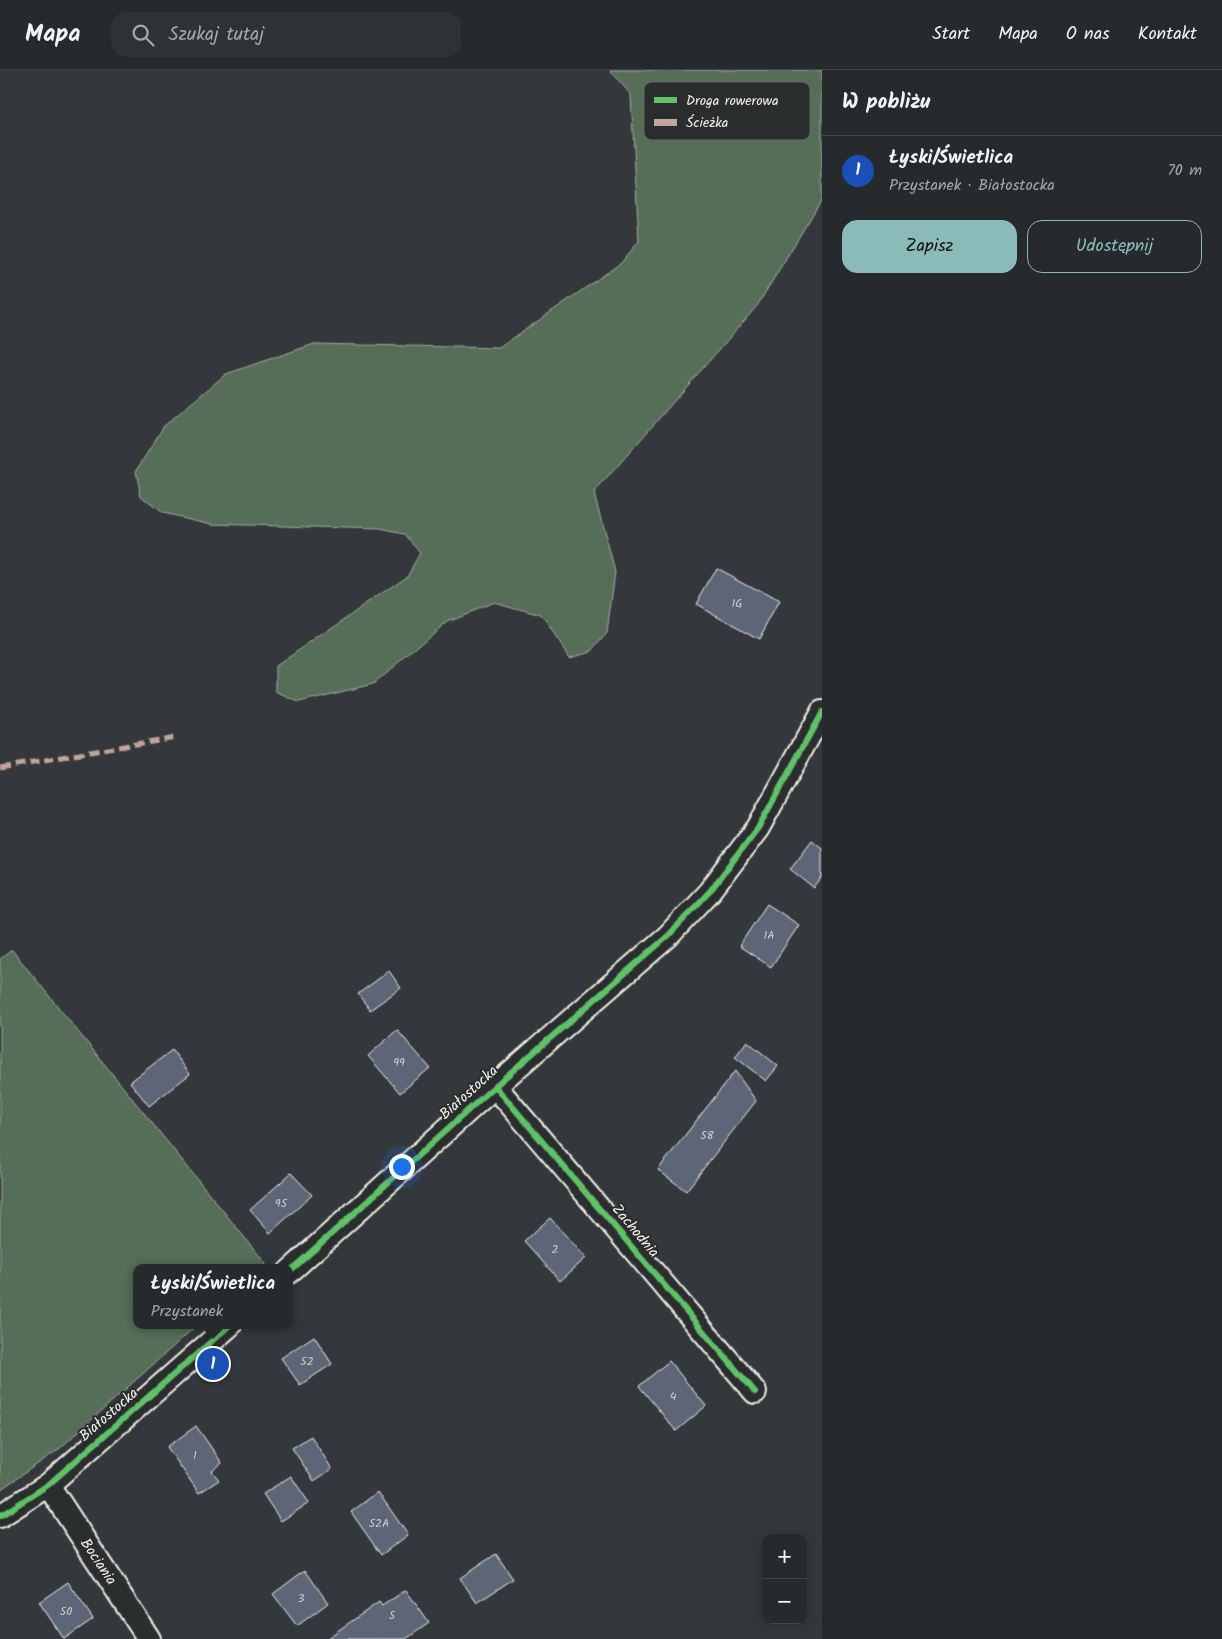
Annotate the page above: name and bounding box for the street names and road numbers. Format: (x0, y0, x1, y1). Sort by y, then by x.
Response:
street label: Białostocka (434, 1060, 504, 1126)
street label: Zachodnia (605, 1199, 665, 1263)
street label: Białostocka (74, 1382, 144, 1448)
street label: Bociania (73, 1534, 123, 1590)

